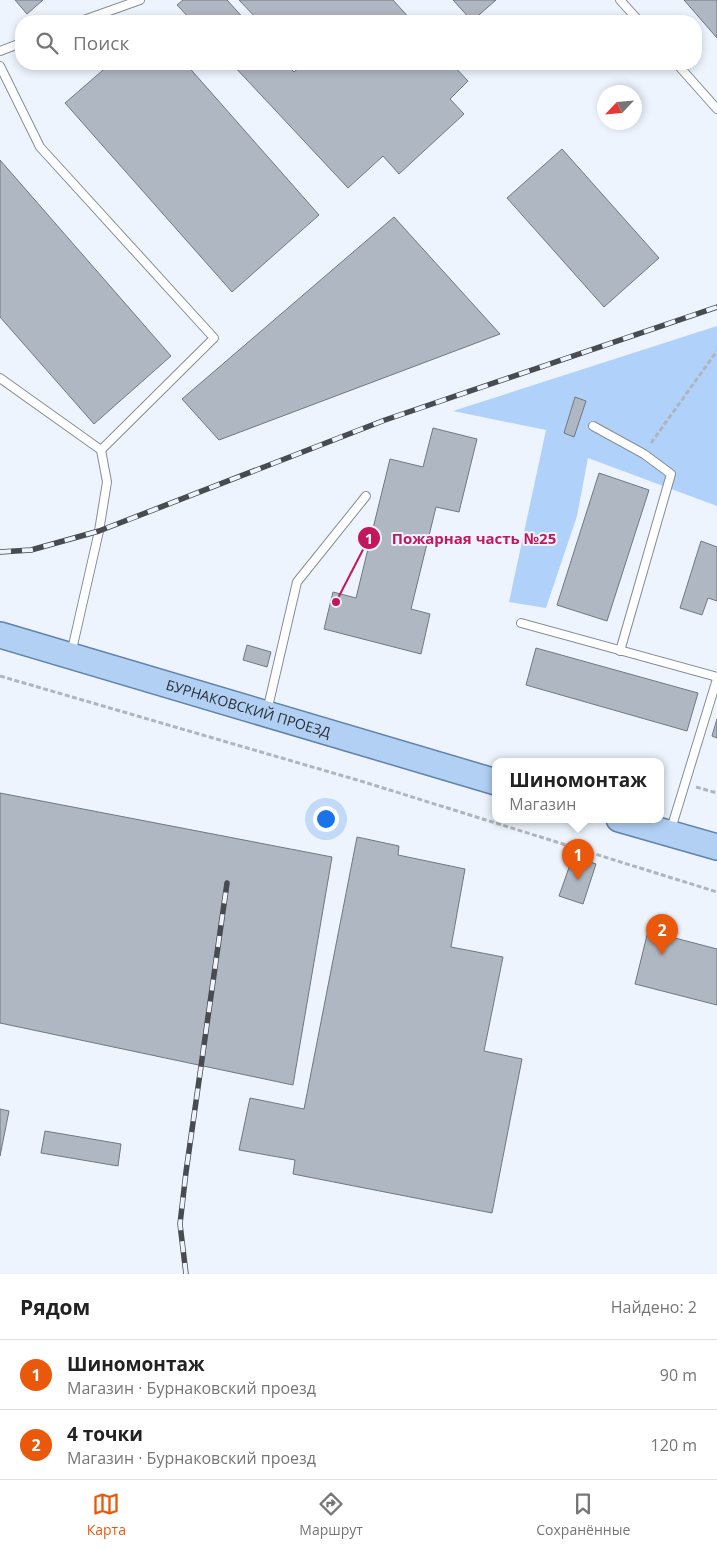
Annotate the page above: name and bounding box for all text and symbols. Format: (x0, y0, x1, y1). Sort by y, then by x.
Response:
search box (15, 15, 702, 70)
icon: search (33, 29, 61, 57)
text: Поиск (73, 30, 129, 56)
north arrow (597, 85, 642, 130)
callout: Пожарная часть №25 (357, 523, 566, 553)
text: 1 (365, 528, 373, 548)
text: Пожарная часть №25 (392, 528, 556, 548)
street label: БУРНАКОВСКИЙ ПРОЕЗД (164, 675, 333, 742)
popup (492, 758, 664, 823)
text: Шиномонтаж (509, 767, 647, 793)
text: Магазин (509, 793, 576, 815)
your location (313, 806, 339, 832)
pin: 1 (562, 839, 594, 880)
pin: 2 (646, 914, 678, 955)
text: Рядом (20, 1293, 90, 1321)
text: Найдено: 2 (611, 1296, 697, 1318)
text: Шиномонтаж (67, 1351, 204, 1377)
text: 1 (31, 1364, 41, 1386)
text: 90 m (660, 1364, 697, 1386)
text: Магазин · Бурнаковский проезд (67, 1377, 316, 1399)
text: 4 точки (67, 1421, 143, 1447)
text: 2 (31, 1434, 41, 1456)
text: 120 m (651, 1434, 697, 1456)
text: Магазин · Бурнаковский проезд (67, 1447, 316, 1469)
tab: Карта (87, 1490, 126, 1539)
tab: Маршрут (299, 1490, 363, 1539)
tab: Сохранённые (536, 1490, 630, 1539)

